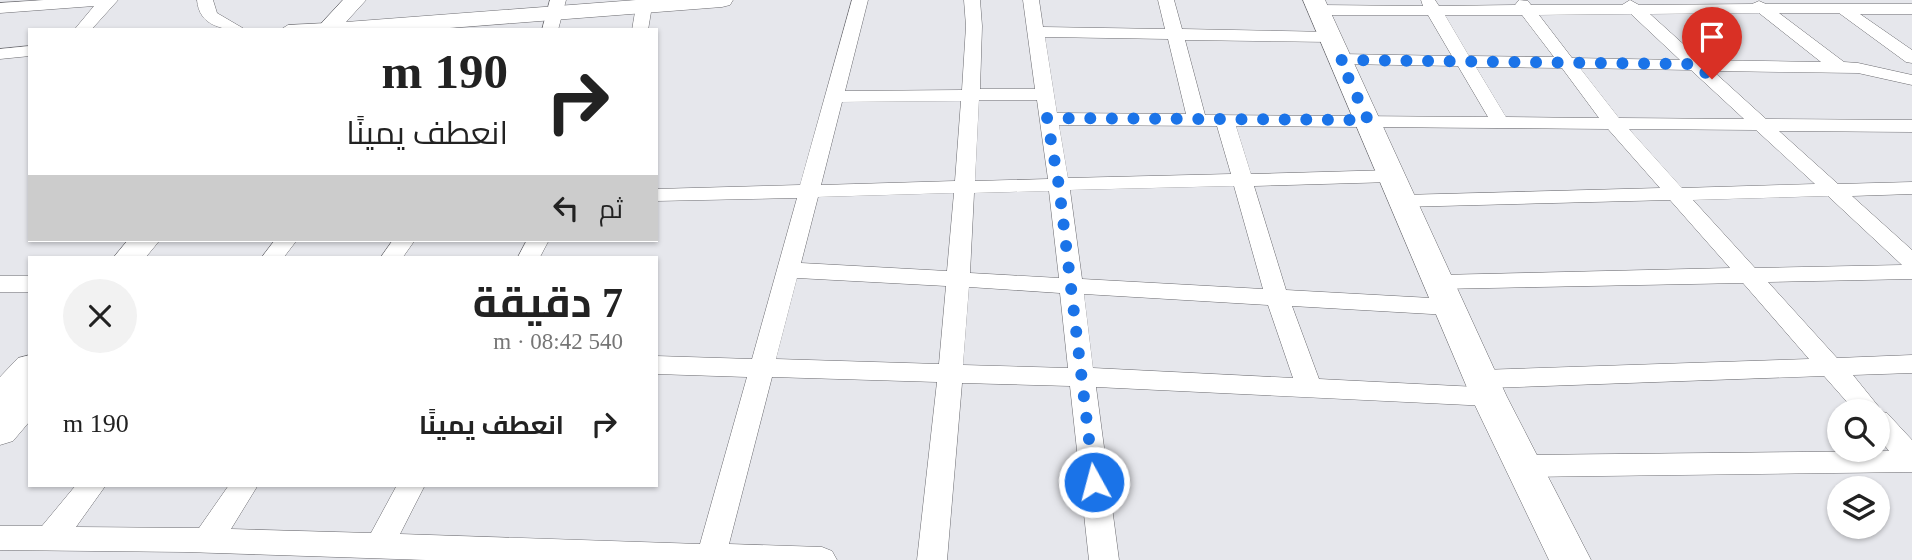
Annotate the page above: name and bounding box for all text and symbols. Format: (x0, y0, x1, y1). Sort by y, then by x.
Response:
pin (1682, 7, 1742, 79)
icon: arrive (1693, 18, 1731, 56)
text: 190 m (381, 44, 508, 99)
icon: right (532, 56, 623, 147)
text: انعطف يمينًا (346, 115, 508, 151)
icon: left (547, 189, 585, 227)
text: ثم (599, 195, 623, 224)
button: close (63, 279, 137, 353)
text: 7 دقيقة (473, 280, 623, 326)
text: 540 m · 08:42 (493, 329, 623, 354)
map controls (1827, 399, 1890, 539)
button: search (1827, 399, 1890, 462)
icon: right (585, 405, 623, 443)
text: 190 m (63, 409, 129, 438)
text: انعطف يمينًا (419, 411, 564, 440)
position arrow (1057, 445, 1131, 519)
button: layers (1827, 476, 1890, 539)

